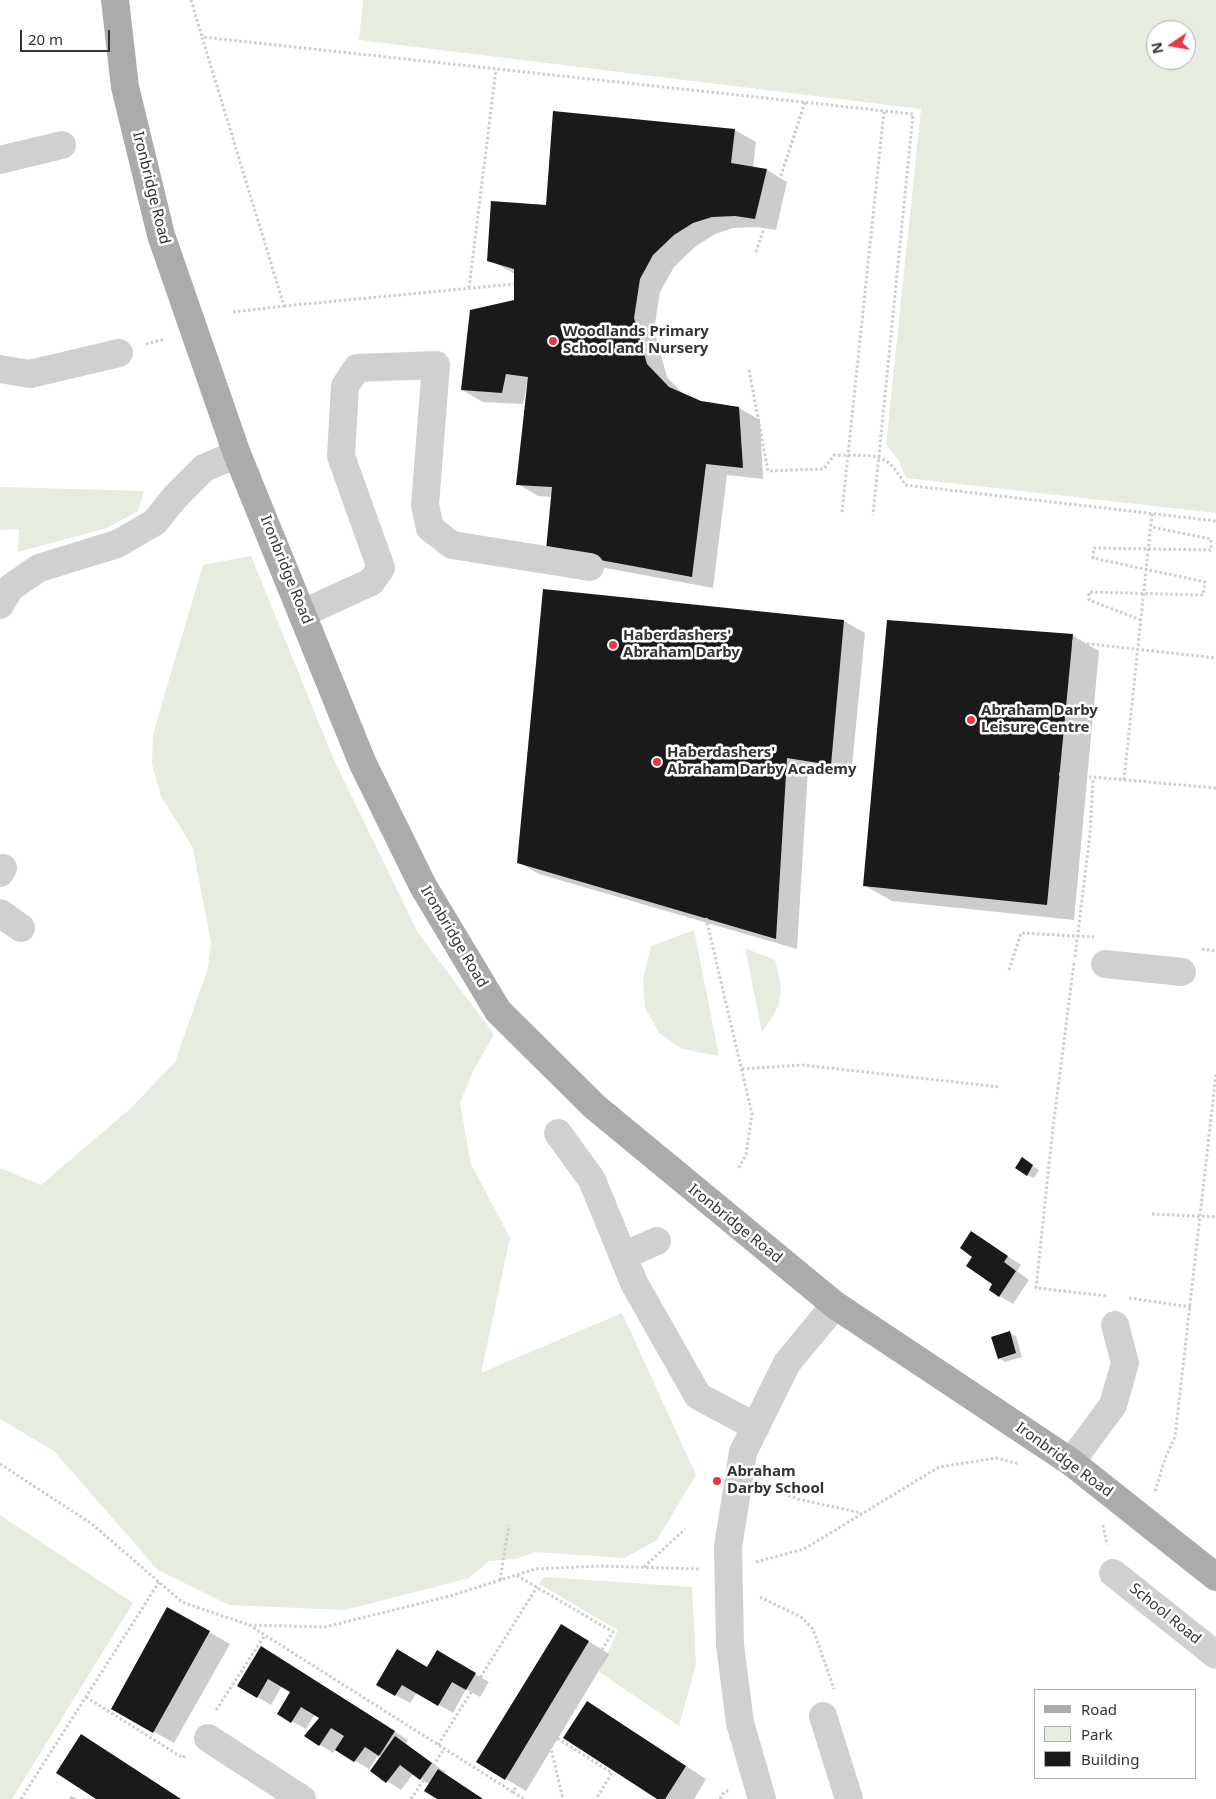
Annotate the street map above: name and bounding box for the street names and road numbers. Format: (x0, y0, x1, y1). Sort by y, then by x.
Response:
street label: Ironbridge Road (128, 130, 174, 246)
street label: Ironbridge Road (256, 513, 316, 627)
street label: Ironbridge Road (417, 883, 491, 991)
street label: Ironbridge Road (684, 1181, 786, 1267)
street label: Ironbridge Road (1012, 1419, 1116, 1501)
street label: School Road (1126, 1580, 1204, 1648)

